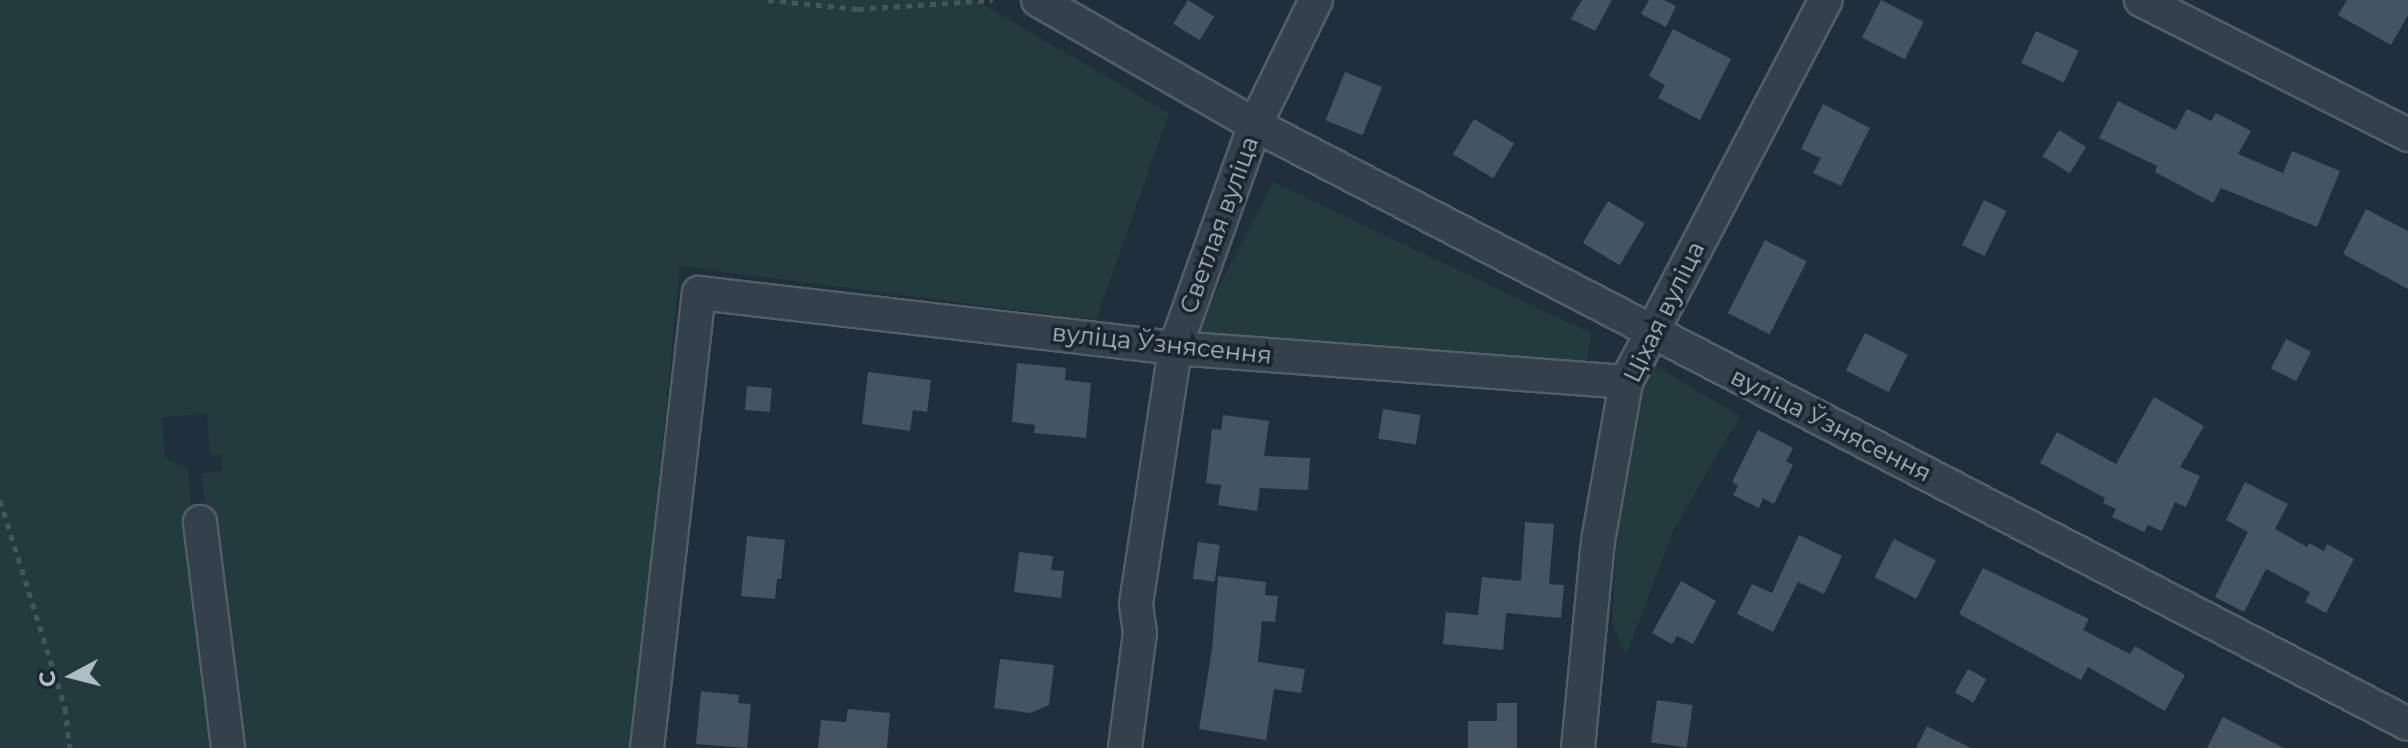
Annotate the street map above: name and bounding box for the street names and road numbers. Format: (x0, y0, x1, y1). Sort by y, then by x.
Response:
street label: Светлая вуліца (1174, 133, 1264, 317)
street label: Ціхая вуліца (1617, 237, 1711, 387)
street label: вуліца Ўзнясення (1051, 318, 1273, 370)
street label: вуліца Ўзнясення (1726, 362, 1936, 488)

